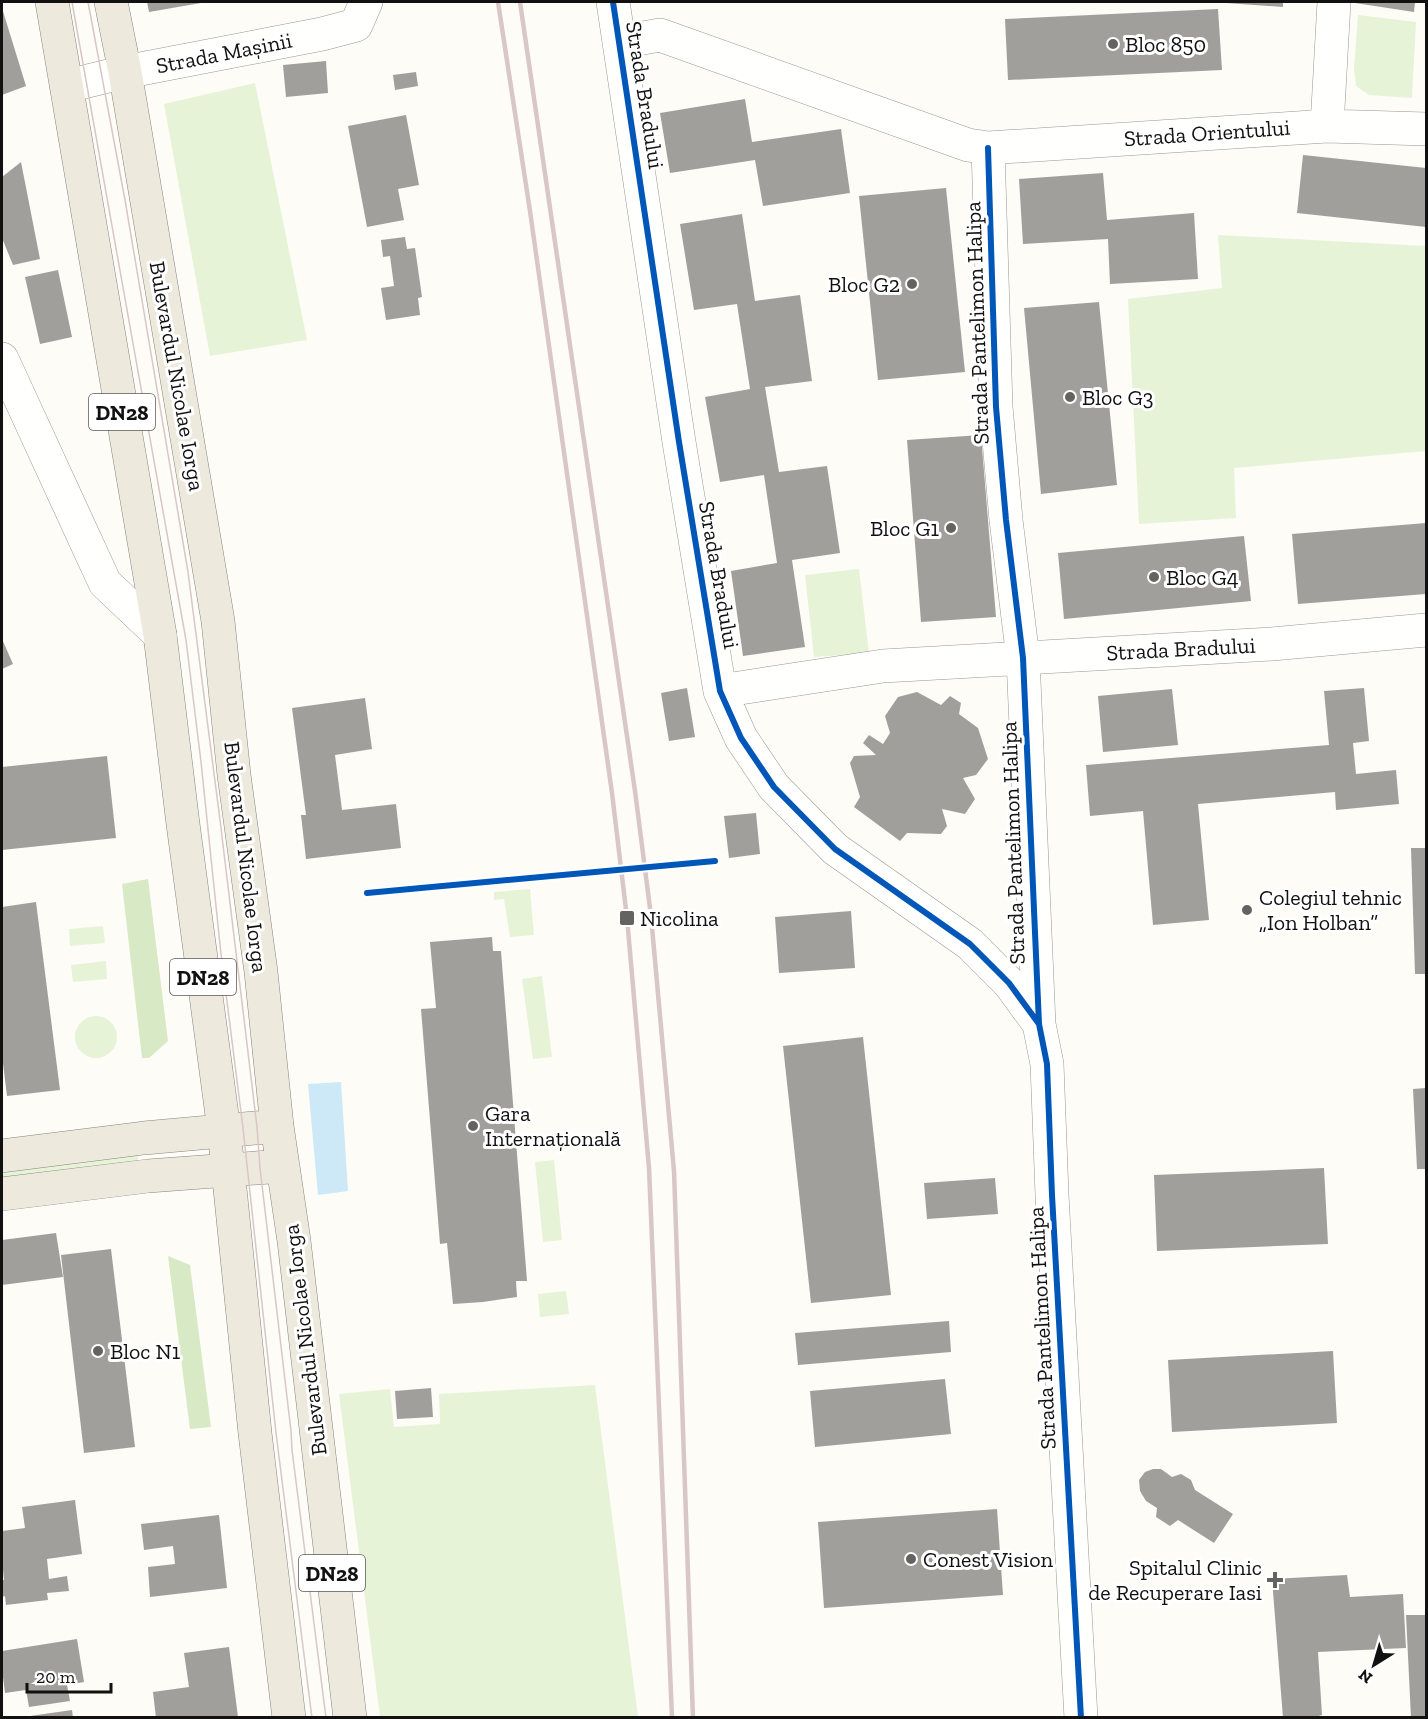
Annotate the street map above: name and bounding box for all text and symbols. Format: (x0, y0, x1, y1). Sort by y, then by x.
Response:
street label: Strada Bradului (620, 19, 670, 171)
street label: Strada Mașinii (154, 27, 294, 79)
place label: Bloc 850 (1125, 31, 1206, 58)
marker: Bloc 850 (1106, 37, 1120, 51)
street label: Strada Orientului (1123, 114, 1291, 152)
street label: Strada Pantelimon Halipa (959, 201, 995, 445)
street label: Bulevardul Nicolae Iorga (143, 259, 211, 493)
place label: Bloc G2 (828, 271, 900, 298)
marker: Bloc G2 (905, 277, 919, 291)
place label: Bloc G3 (1082, 384, 1153, 411)
marker: Bloc G3 (1063, 390, 1077, 404)
road number: DN28 (89, 394, 155, 430)
street label: Strada Bradului (693, 499, 745, 651)
place label: Bloc G1 (870, 515, 940, 542)
marker: Bloc G1 (944, 521, 958, 535)
place label: Bloc G4 (1166, 564, 1239, 591)
marker: Bloc G4 (1147, 570, 1161, 584)
street label: Strada Bradului (1106, 632, 1256, 666)
street label: Strada Pantelimon Halipa (995, 721, 1031, 965)
street label: Bulevardul Nicolae Iorga (218, 740, 274, 975)
place label: Colegiul tehnic „Ion Holban” (1259, 884, 1402, 936)
marker: Colegiul tehnic „Ion Holban” (1240, 903, 1254, 917)
place label: Nicolina (640, 905, 719, 932)
marker: Nicolina (618, 909, 636, 927)
road number: DN28 (170, 959, 236, 995)
place label: Gara Internațională (485, 1100, 621, 1152)
marker: Gara Internațională (466, 1119, 480, 1133)
street label: Strada Pantelimon Halipa (1022, 1205, 1062, 1450)
street label: Bulevardul Nicolae Iorga (277, 1222, 333, 1457)
place label: Bloc N1 (110, 1338, 181, 1365)
marker: Bloc N1 (91, 1344, 105, 1358)
place label: Conest Vision (923, 1546, 1054, 1573)
marker: Conest Vision (904, 1552, 918, 1566)
place label: Spitalul Clinic de Recuperare Iasi (1088, 1554, 1262, 1606)
road number: DN28 (299, 1555, 365, 1591)
marker: Spitalul Clinic de Recuperare Iasi (1266, 1571, 1284, 1589)
north arrow (1344, 1635, 1404, 1695)
scale bar (27, 1656, 111, 1694)
text: N (1355, 1665, 1376, 1688)
text: 20 m (36, 1666, 76, 1688)

